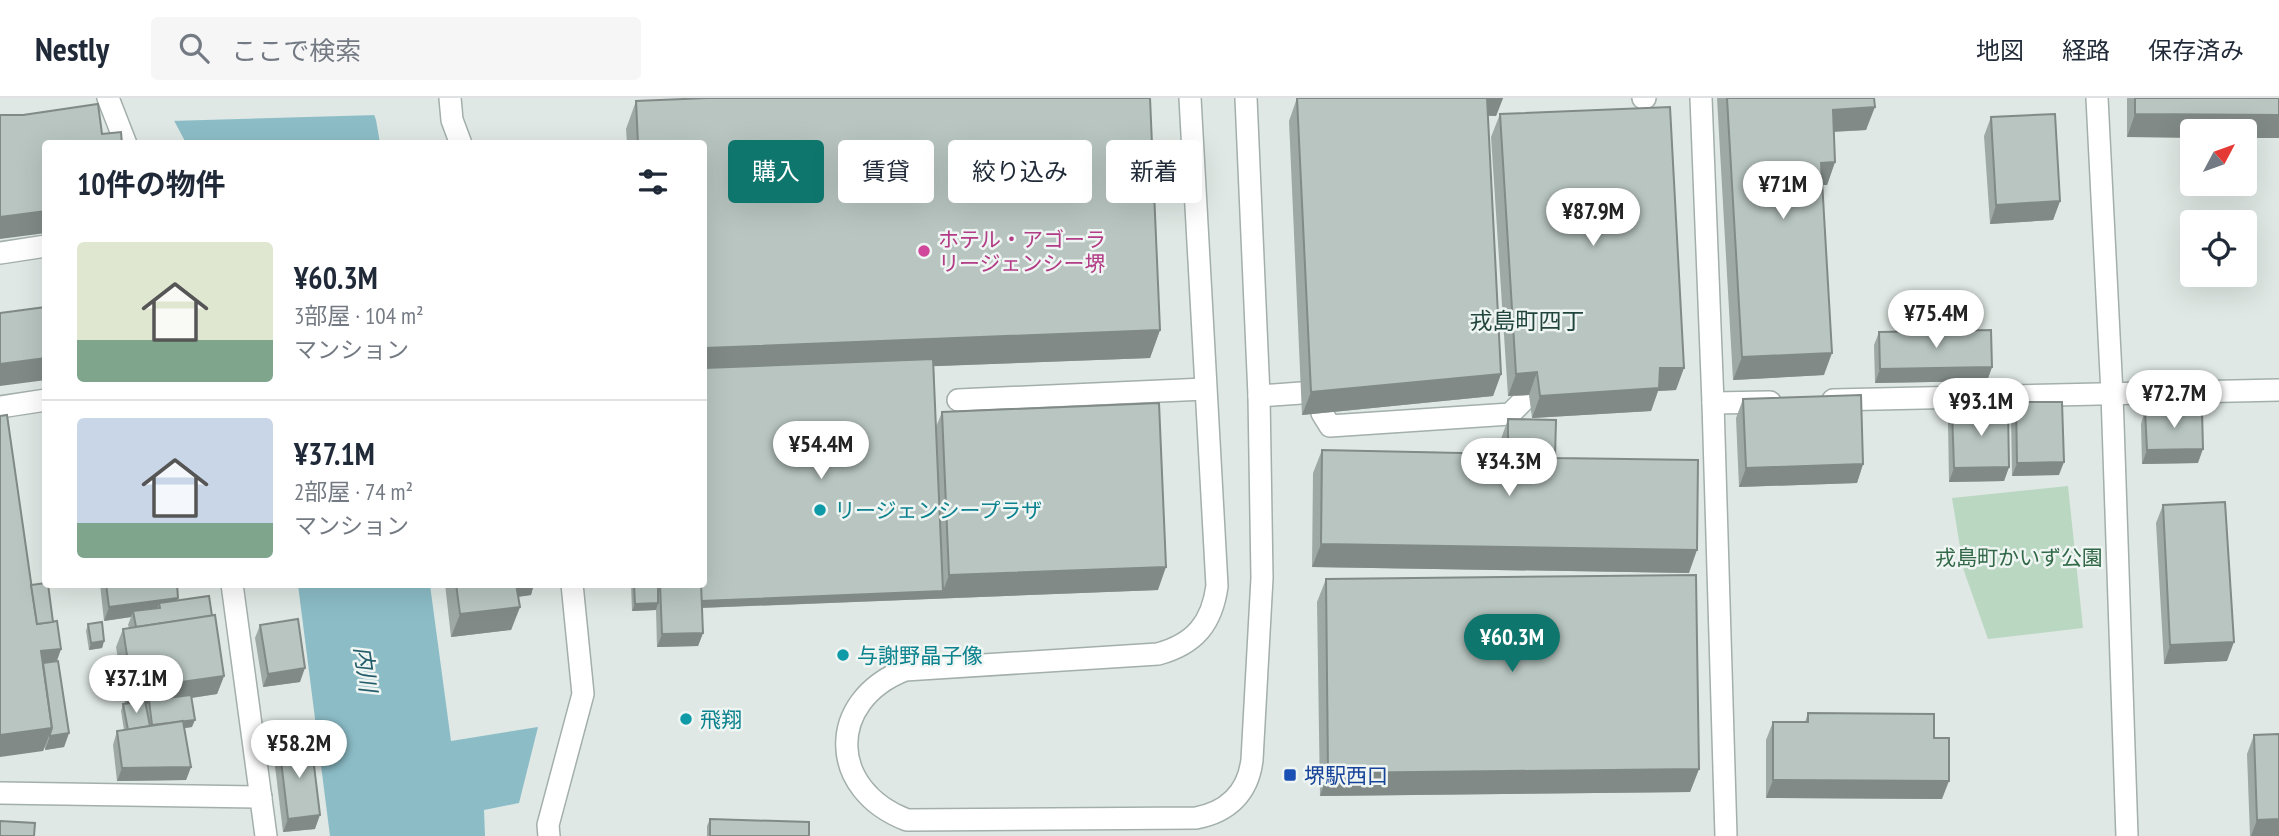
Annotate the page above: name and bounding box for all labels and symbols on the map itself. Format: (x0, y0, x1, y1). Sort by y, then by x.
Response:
north arrow (2180, 119, 2258, 196)
pin: ¥71M (1742, 162, 1824, 221)
pin: ¥87.9M (1536, 188, 1650, 248)
place label: ホテル・アゴーラ リージェンシー堺 (938, 226, 1106, 277)
marker: ホテル・アゴーラ リージェンシー堺 (916, 243, 932, 259)
pin: ¥75.4M (1879, 290, 1993, 350)
district label: 戎島町四丁 (1470, 306, 1585, 335)
pin: ¥72.7M (2117, 370, 2231, 430)
pin: ¥93.1M (1924, 378, 2038, 438)
pin: ¥54.4M (764, 422, 878, 481)
pin: ¥34.3M (1452, 438, 1566, 498)
place label: リージェンシープラザ (834, 497, 1042, 524)
marker: リージェンシープラザ (812, 502, 828, 518)
park label: 戎島町かいず公園 (1935, 544, 2103, 571)
pin: ¥60.3M (1455, 614, 1569, 674)
place label: 与謝野晶子像 (857, 642, 983, 669)
water label: 内川 (348, 644, 384, 697)
marker: 与謝野晶子像 (835, 647, 851, 663)
pin: ¥37.1M (79, 656, 193, 715)
place label: 飛翔 (700, 706, 742, 733)
marker: 飛翔 (678, 711, 694, 727)
pin: ¥58.2M (242, 720, 356, 780)
place label: 堺駅西口 (1304, 762, 1388, 789)
marker: 堺駅西口 (1282, 767, 1298, 783)

